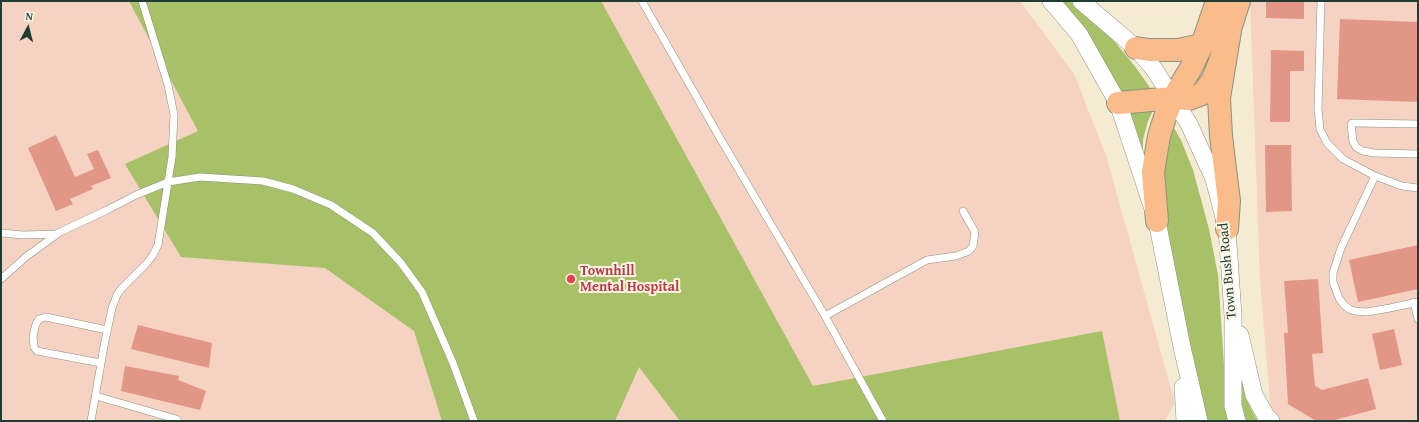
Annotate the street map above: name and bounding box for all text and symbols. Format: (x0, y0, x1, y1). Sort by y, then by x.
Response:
north arrow (8, 8, 48, 48)
text: N (25, 8, 34, 24)
street label: Town Bush Road (1215, 222, 1241, 320)
place label: Townhill Mental Hospital (580, 263, 679, 296)
marker: Townhill Mental Hospital (565, 273, 577, 285)

